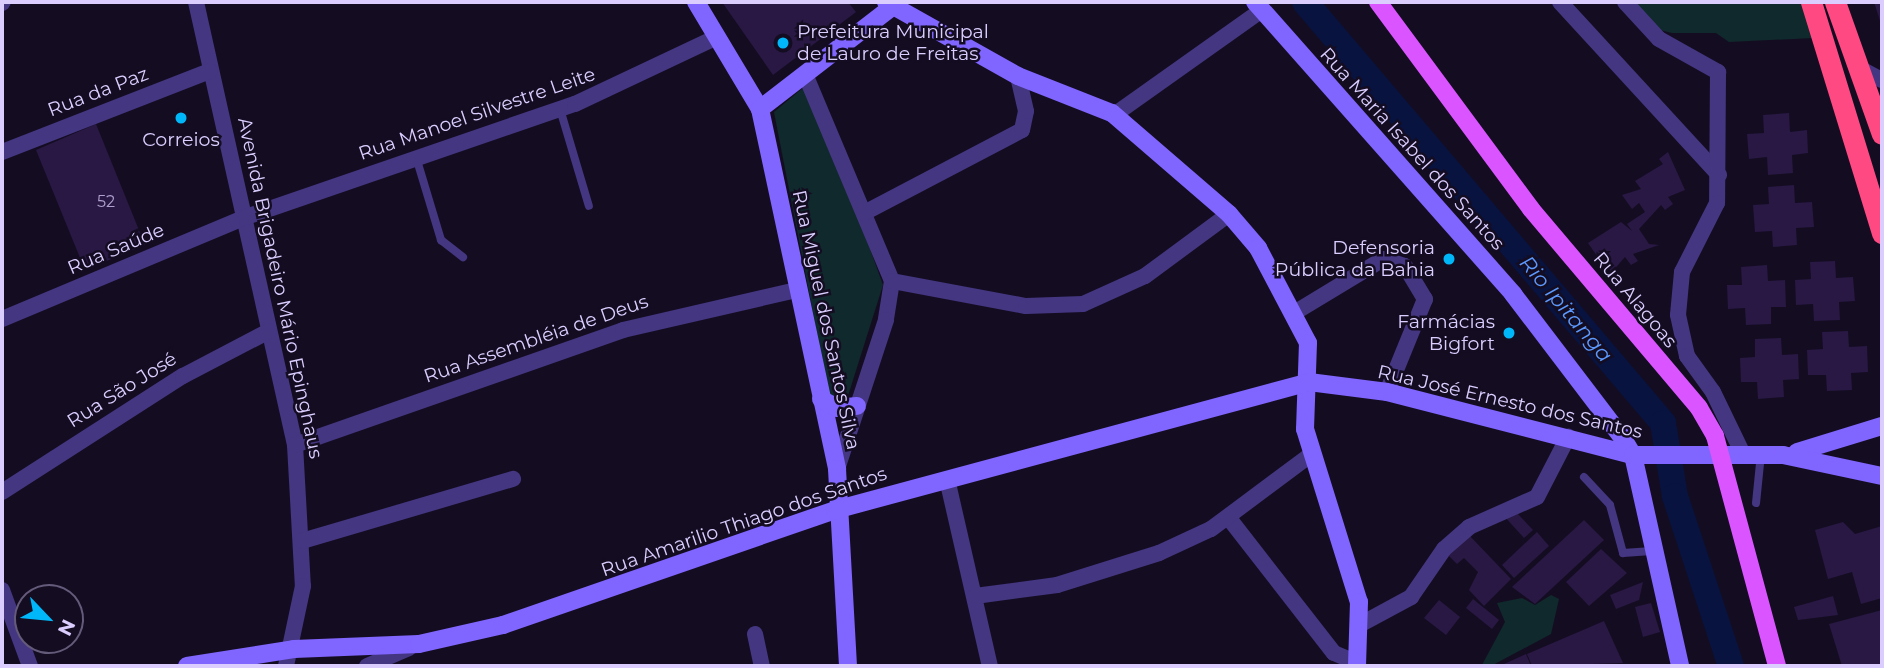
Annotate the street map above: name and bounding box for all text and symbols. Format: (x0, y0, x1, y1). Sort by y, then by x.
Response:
place label: Prefeitura Municipal de Lauro de Freitas (797, 21, 989, 65)
marker: Prefeitura Municipal de Lauro de Freitas (775, 35, 791, 51)
street label: Rua Maria Isabel dos Santos (1315, 43, 1509, 255)
street label: Rua da Paz (44, 62, 152, 122)
street label: Rua Manoel Silvestre Leite (356, 63, 598, 165)
marker: Correios (173, 110, 189, 126)
street label: Avenida Brigadeiro Mário Epinghaus (233, 115, 327, 461)
place label: Correios (142, 129, 220, 151)
street label: Rua Miguel dos Santos Silva (787, 188, 865, 452)
house number: 52 (97, 192, 115, 212)
street label: Rua Saúde (64, 218, 168, 280)
place label: Defensoria Pública da Bahia (1275, 237, 1435, 281)
street label: Rua Alagoas (1588, 247, 1682, 353)
marker: Defensoria Pública da Bahia (1441, 251, 1457, 267)
water label: Rio Ipitanga (1514, 251, 1618, 367)
street label: Rua Assembléia de Deus (421, 290, 651, 388)
place label: Farmácias Bigfort (1397, 311, 1495, 355)
marker: Farmácias Bigfort (1501, 325, 1517, 341)
street label: Rua São José (63, 347, 181, 433)
street label: Rua José Ernesto dos Santos (1375, 360, 1645, 444)
street label: Rua Amarilio Thiago dos Santos (598, 462, 890, 582)
north arrow (14, 584, 84, 654)
text: N (53, 616, 80, 639)

